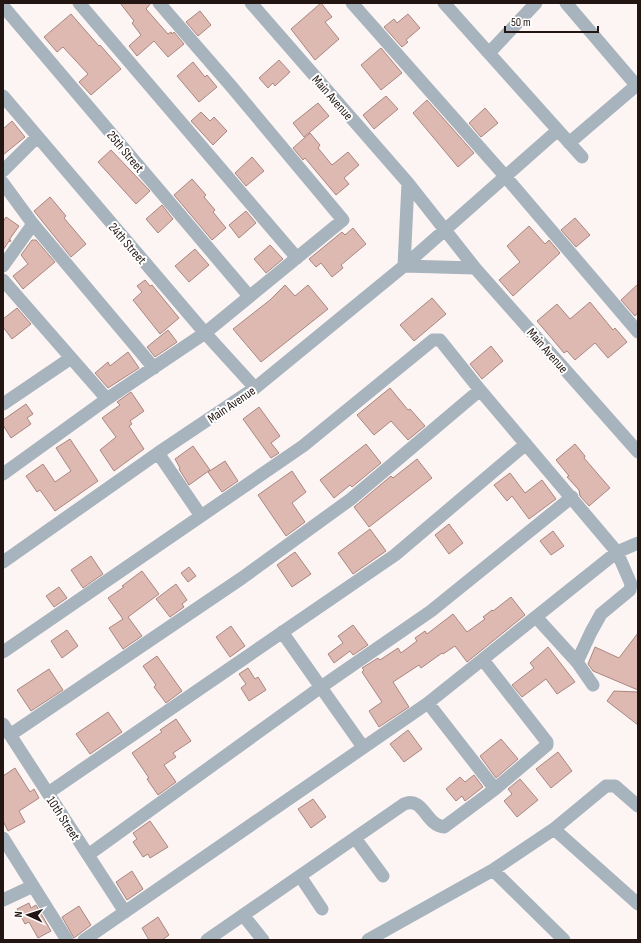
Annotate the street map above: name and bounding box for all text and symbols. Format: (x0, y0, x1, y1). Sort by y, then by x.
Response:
scale bar (505, 8, 598, 34)
text: 50 m (511, 15, 531, 30)
street label: Main Avenue (308, 72, 356, 123)
street label: 25th Street (103, 127, 147, 176)
street label: 24th Street (105, 220, 150, 268)
street label: Main Avenue (523, 325, 571, 376)
street label: Main Avenue (204, 383, 259, 427)
street label: 10th Street (43, 793, 83, 844)
north arrow (8, 895, 48, 935)
text: N (12, 911, 25, 918)

